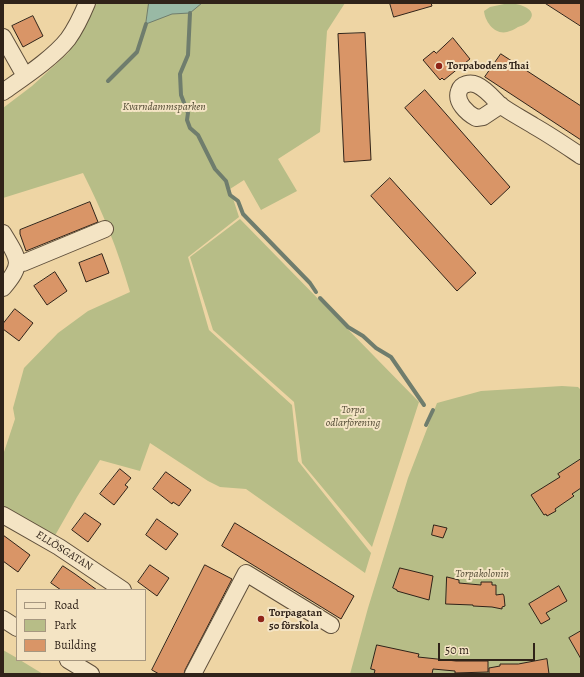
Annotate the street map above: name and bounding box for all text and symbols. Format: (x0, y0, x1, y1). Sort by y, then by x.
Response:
place label: Torpabodens Thai (447, 59, 529, 73)
marker: Torpabodens Thai (434, 61, 444, 71)
park label: Kvarndammsparken (122, 100, 206, 114)
park label: Torpa odlarförening (326, 403, 380, 429)
street label: ELLÖSGATAN (33, 528, 95, 574)
park label: Torpakolonin (455, 567, 509, 581)
legend (16, 589, 146, 661)
text: Road (54, 597, 79, 613)
place label: Torpagatan 50 förskola (269, 606, 322, 632)
marker: Torpagatan 50 förskola (256, 614, 266, 624)
text: Park (54, 617, 77, 633)
scale bar (440, 635, 537, 661)
text: Building (54, 637, 96, 653)
text: 50 m (445, 642, 469, 658)

